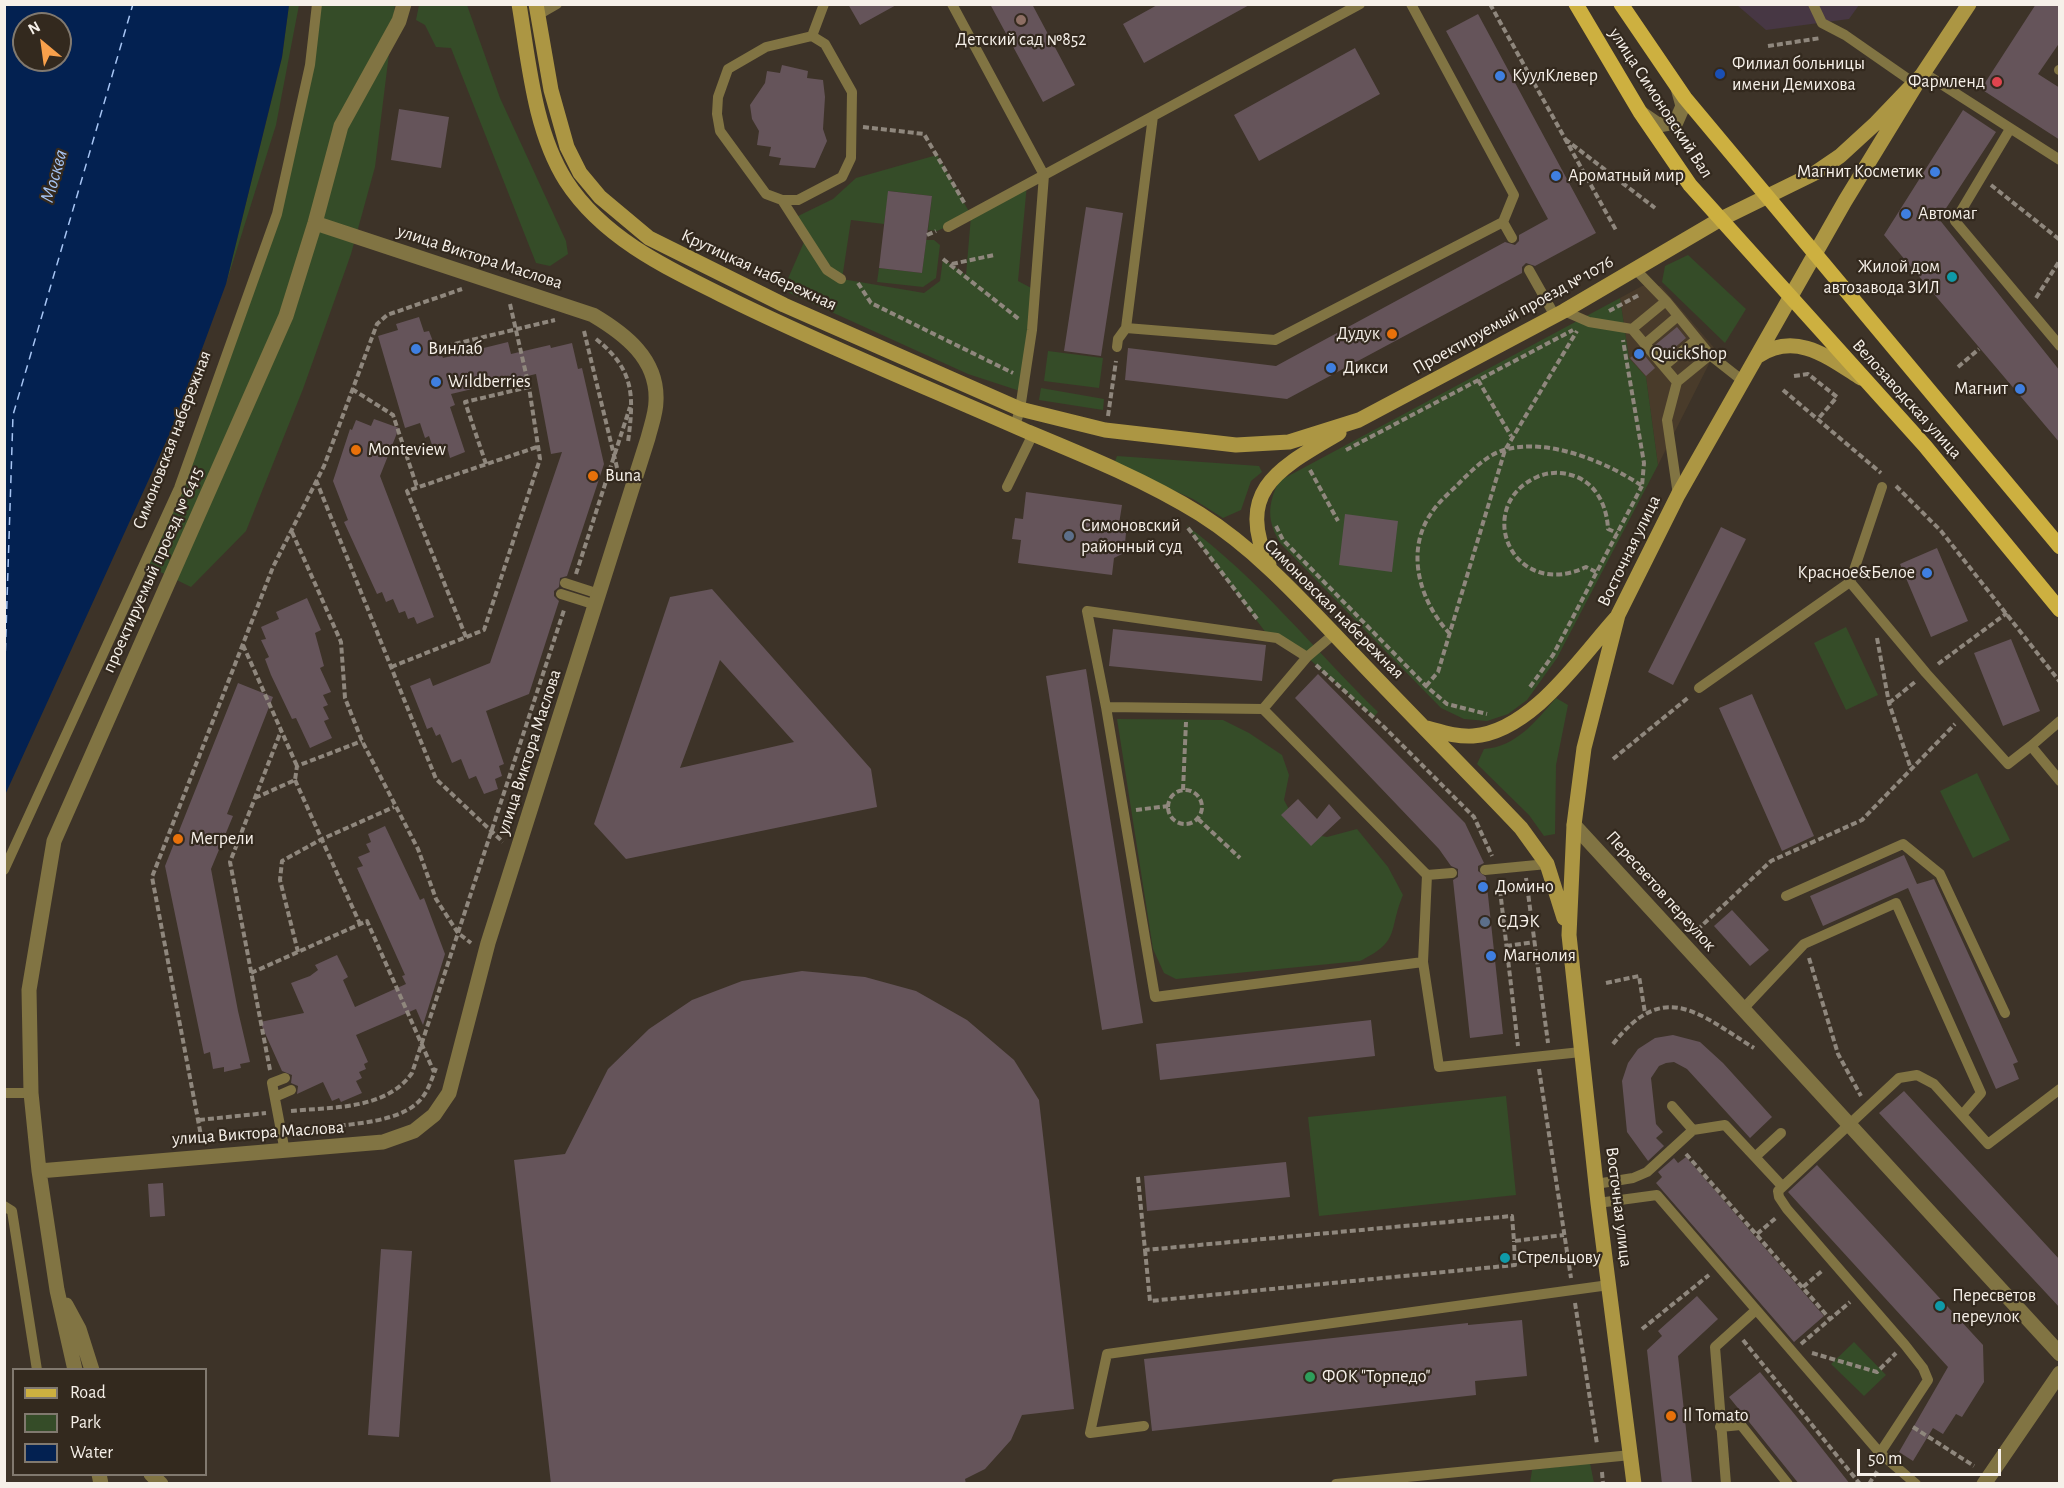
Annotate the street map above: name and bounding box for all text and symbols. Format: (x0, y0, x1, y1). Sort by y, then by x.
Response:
north arrow (12, 12, 72, 72)
marker: Детский сад №852 (1014, 13, 1028, 27)
text: N (25, 18, 43, 38)
street label: улица Симоновский Вал (1604, 24, 1718, 182)
place label: Детский сад №852 (956, 29, 1086, 51)
place label: Филиал больницы имени Демихова (1732, 53, 1865, 96)
place label: КуулКлевер (1512, 65, 1598, 87)
marker: Филиал больницы имени Демихова (1713, 67, 1727, 81)
marker: КуулКлевер (1493, 69, 1507, 83)
place label: Фармленд (1908, 71, 1985, 93)
marker: Фармленд (1990, 75, 2004, 89)
water label: Москва (35, 147, 73, 205)
place label: Магнит Косметик (1797, 161, 1923, 183)
place label: Ароматный мир (1568, 165, 1684, 187)
marker: Магнит Косметик (1928, 165, 1942, 179)
marker: Ароматный мир (1549, 169, 1563, 183)
place label: Автомаг (1918, 203, 1977, 225)
marker: Автомаг (1899, 207, 1913, 221)
street label: улица Виктора Маслова (395, 220, 565, 294)
street label: Крутицкая набережная (678, 224, 840, 316)
street label: Проектируемый проезд № 1076 (1409, 251, 1617, 379)
place label: Жилой дом автозавода ЗИЛ (1824, 256, 1940, 298)
marker: Жилой дом автозавода ЗИЛ (1945, 270, 1959, 284)
place label: Дудук (1337, 323, 1380, 345)
marker: Дудук (1385, 327, 1399, 341)
street label: Велозаводская улица (1848, 335, 1966, 463)
place label: Винлаб (428, 338, 482, 360)
marker: Винлаб (409, 342, 423, 356)
place label: QuickShop (1651, 343, 1727, 365)
marker: QuickShop (1632, 347, 1646, 361)
street label: Симоновская набережная (128, 348, 216, 532)
place label: Дикси (1343, 357, 1388, 379)
marker: Дикси (1324, 361, 1338, 375)
place label: Wildberries (448, 371, 531, 393)
marker: Wildberries (429, 375, 443, 389)
place label: Магнит (1954, 378, 2008, 400)
marker: Магнит (2013, 382, 2027, 396)
place label: Monteview (368, 439, 446, 461)
marker: Monteview (349, 443, 363, 457)
street label: проектируемый проезд № 6415 (98, 464, 208, 676)
place label: Buna (605, 465, 641, 487)
marker: Buna (586, 469, 600, 483)
street label: Восточная улица (1593, 492, 1665, 610)
place label: Симоновский районный суд (1081, 515, 1182, 558)
marker: Симоновский районный суд (1062, 529, 1076, 543)
street label: Симоновская набережная (1259, 534, 1409, 684)
place label: Красное&Белое (1797, 562, 1915, 584)
marker: Красное&Белое (1920, 566, 1934, 580)
street label: улица Виктора Маслова (492, 667, 566, 837)
street label: Пересветов переулок (1601, 826, 1721, 956)
place label: Мегрели (190, 828, 254, 850)
marker: Мегрели (171, 832, 185, 846)
place label: Домино (1495, 876, 1554, 898)
marker: Домино (1476, 880, 1490, 894)
place label: СДЭК (1497, 911, 1540, 933)
marker: СДЭК (1478, 915, 1492, 929)
place label: Магнолия (1503, 945, 1576, 967)
marker: Магнолия (1484, 949, 1498, 963)
street label: улица Виктора Маслова (171, 1116, 345, 1150)
street label: Восточная улица (1601, 1146, 1637, 1268)
place label: Стрельцову (1517, 1247, 1601, 1269)
marker: Стрельцову (1498, 1251, 1512, 1265)
place label: Пересветов переулок (1952, 1285, 2036, 1328)
marker: Пересветов переулок (1933, 1299, 1947, 1313)
place label: ФОК "Торпедо" (1322, 1366, 1430, 1388)
legend (12, 1368, 207, 1476)
marker: ФОК "Торпедо" (1303, 1370, 1317, 1384)
text: Road (70, 1384, 106, 1402)
place label: Il Tomato (1683, 1405, 1749, 1427)
marker: Il Tomato (1664, 1409, 1678, 1423)
text: Park (70, 1414, 101, 1432)
scale bar (1860, 1437, 2004, 1475)
text: Water (70, 1444, 113, 1462)
text: 50 m (1868, 1450, 1902, 1468)

